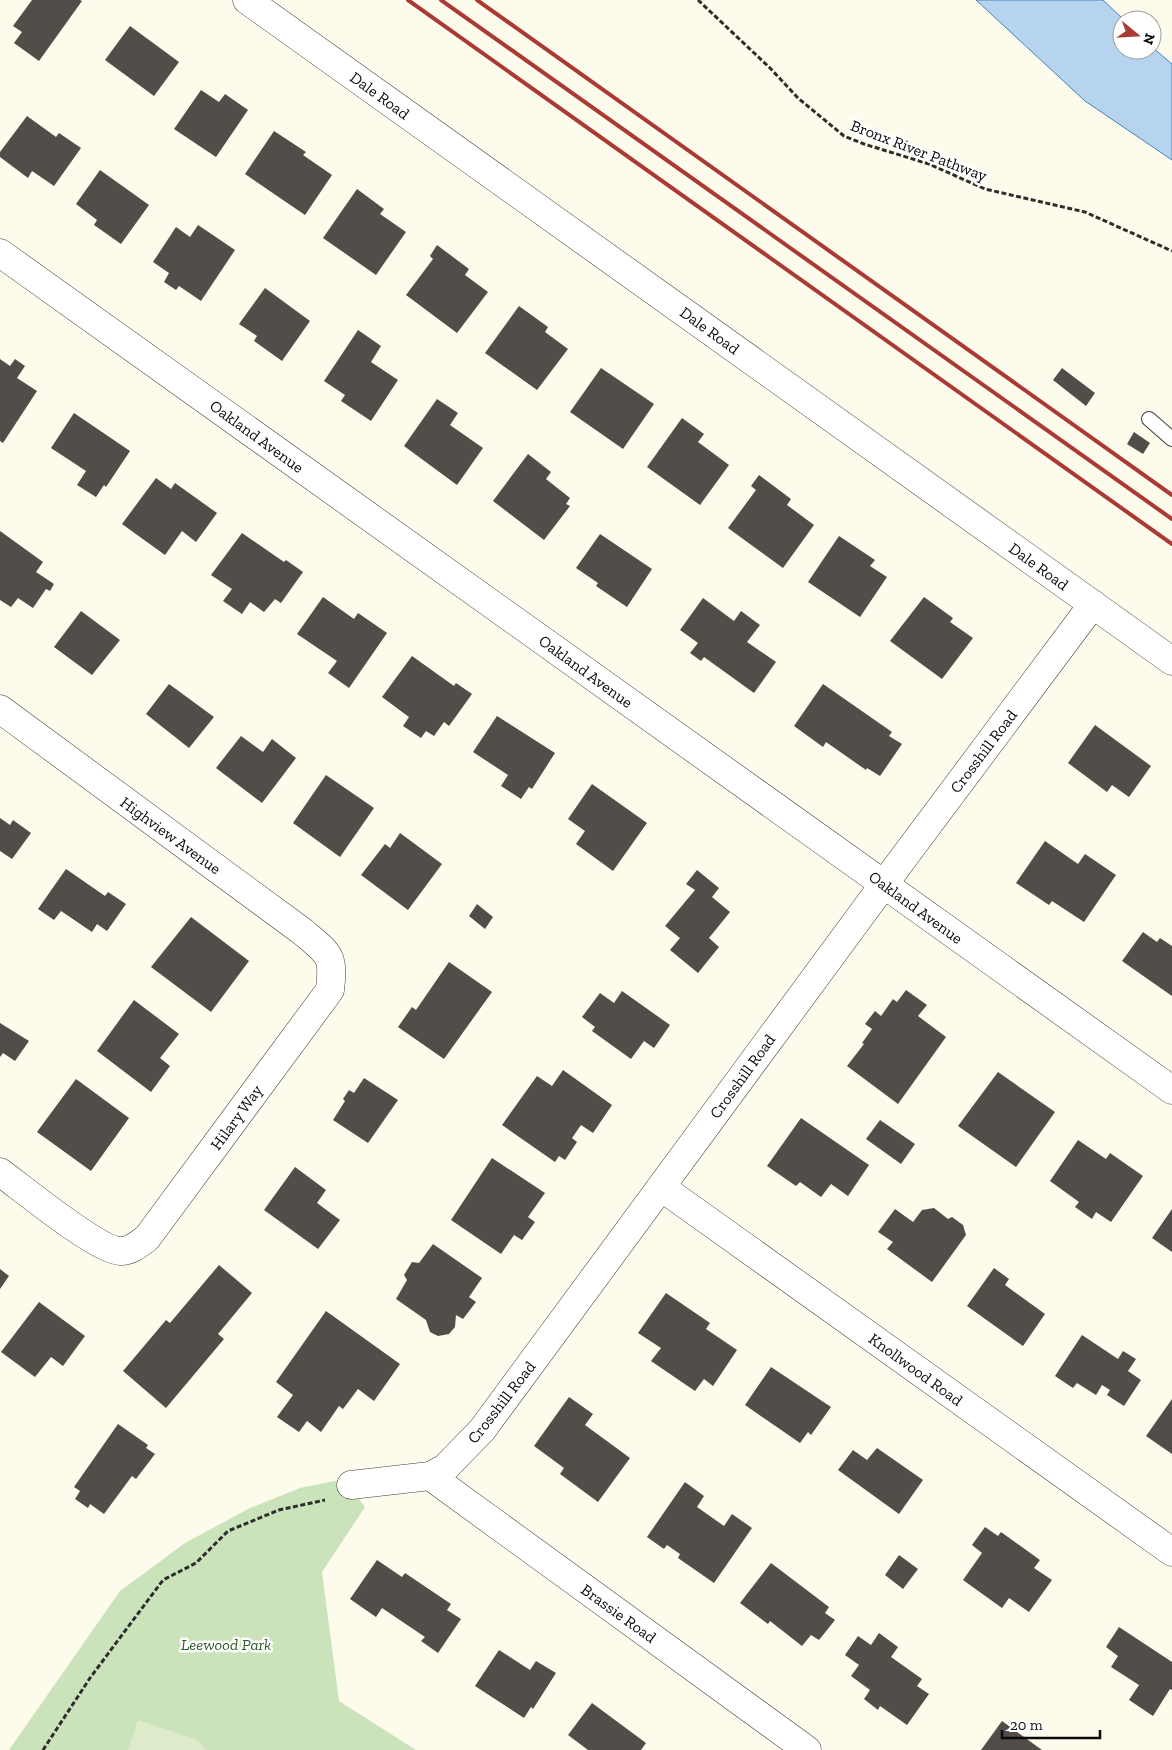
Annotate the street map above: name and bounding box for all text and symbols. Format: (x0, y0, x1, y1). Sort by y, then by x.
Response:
north arrow (1112, 10, 1162, 60)
text: N (1139, 31, 1159, 47)
street label: Dale Road (346, 68, 413, 123)
street label: Bronx River Pathway (848, 116, 990, 186)
street label: Dale Road (676, 303, 743, 358)
street label: Oakland Avenue (206, 396, 307, 477)
street label: Dale Road (1005, 539, 1072, 594)
street label: Oakland Avenue (535, 631, 636, 712)
street label: Crosshill Road (946, 706, 1021, 797)
street label: Highview Avenue (117, 793, 225, 878)
street label: Oakland Avenue (865, 867, 966, 948)
street label: Crosshill Road (706, 1030, 779, 1122)
street label: Hilary Way (206, 1080, 267, 1154)
street label: Knollwood Road (865, 1329, 966, 1410)
street label: Crosshill Road (463, 1357, 540, 1447)
street label: Brassie Road (577, 1580, 660, 1647)
park label: Leewood Park (181, 1635, 271, 1654)
scale bar (1002, 1708, 1100, 1740)
text: 20 m (1010, 1716, 1043, 1734)

